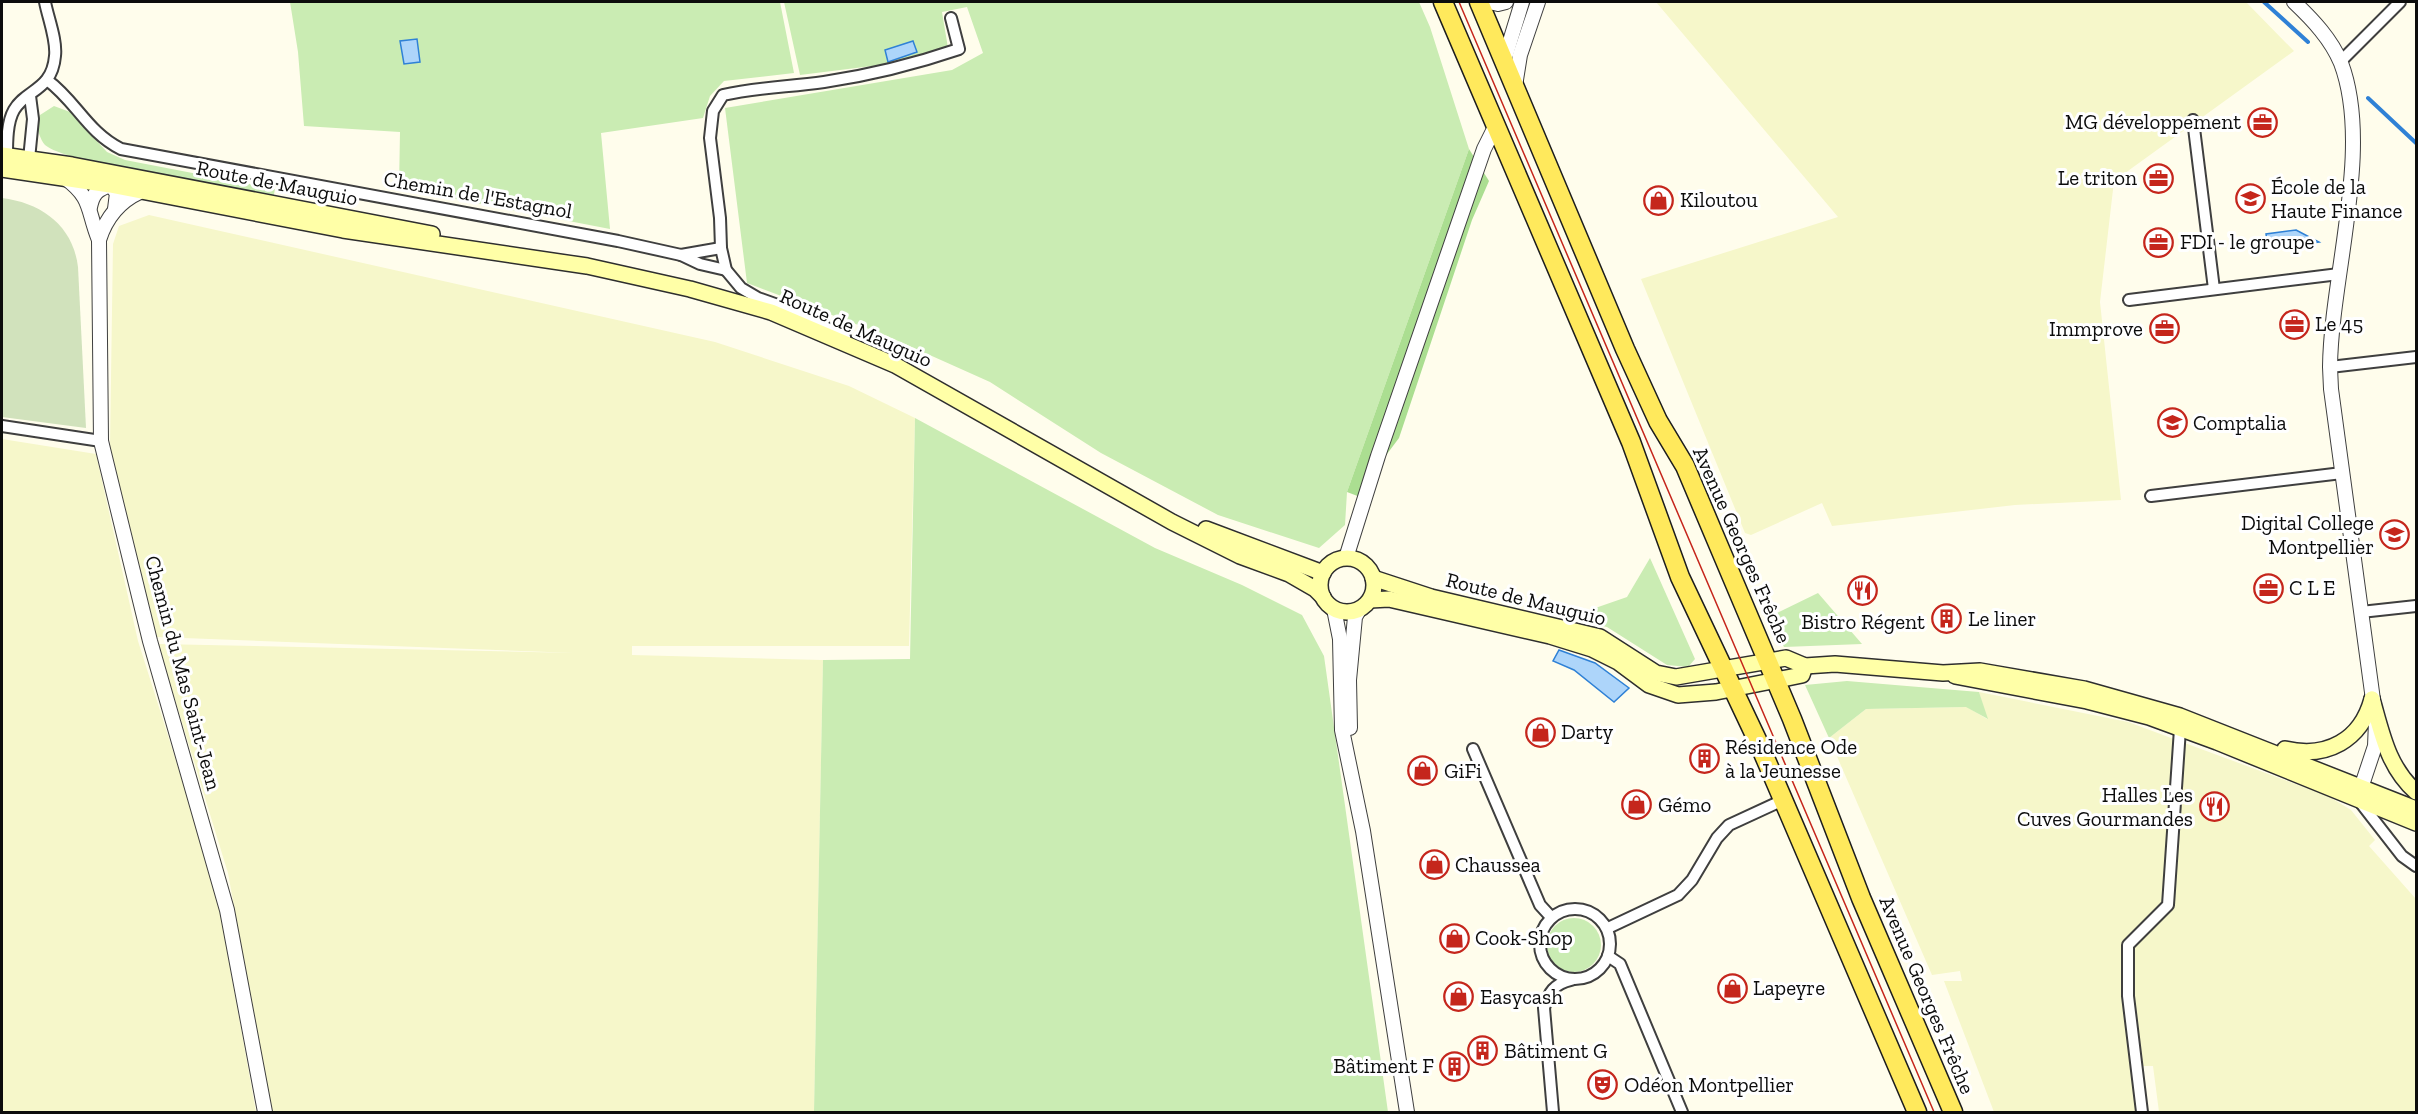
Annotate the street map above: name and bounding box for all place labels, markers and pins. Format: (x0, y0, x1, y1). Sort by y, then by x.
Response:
office icon: MG développement (2246, 106, 2278, 138)
place label: MG développement (2065, 109, 2241, 134)
office icon: Le triton (2142, 162, 2174, 194)
place label: Le triton (2058, 165, 2137, 190)
place label: École de la Haute Finance (2271, 174, 2403, 223)
school or university icon: École de la Haute Finance (2234, 183, 2266, 215)
shop icon: Kiloutou (1643, 184, 1675, 216)
place label: Kiloutou (1680, 187, 1758, 212)
office icon: FDI - le groupe (2143, 226, 2175, 258)
place label: FDI - le groupe (2180, 229, 2315, 254)
office icon: Le 45 (2278, 308, 2310, 340)
place label: Le 45 (2315, 311, 2363, 336)
office icon: Immprove (2148, 313, 2180, 345)
place label: Immprove (2049, 316, 2143, 341)
school or university icon: Comptalia (2156, 407, 2188, 439)
place label: Comptalia (2193, 410, 2287, 435)
place label: Digital College Montpellier (2241, 510, 2374, 559)
school or university icon: Digital College Montpellier (2379, 519, 2411, 551)
office icon: C L E (2252, 572, 2284, 604)
restaurant icon: Bistro Régent (1847, 575, 1879, 607)
place label: C L E (2289, 575, 2335, 600)
building icon: Le liner (1931, 603, 1963, 635)
place label: Le liner (1968, 606, 2036, 631)
place label: Bistro Régent (1801, 609, 1925, 634)
shop icon: Darty (1524, 716, 1556, 748)
place label: Darty (1561, 719, 1613, 744)
place label: Résidence Ode à la Jeunesse (1725, 734, 1857, 783)
building icon: Résidence Ode à la Jeunesse (1688, 743, 1720, 775)
shop icon: GiFi (1407, 755, 1439, 787)
place label: GiFi (1444, 758, 1482, 783)
place label: Halles Les Cuves Gourmandes (2017, 782, 2193, 831)
shop icon: Gémo (1621, 789, 1653, 821)
restaurant icon: Halles Les Cuves Gourmandes (2198, 791, 2230, 823)
place label: Gémo (1658, 792, 1711, 817)
shop icon: Chaussea (1418, 849, 1450, 881)
place label: Chaussea (1455, 852, 1541, 877)
shop icon: Cook-Shop (1438, 922, 1470, 954)
place label: Cook-Shop (1475, 925, 1573, 950)
shop icon: Lapeyre (1716, 972, 1748, 1004)
place label: Lapeyre (1753, 975, 1825, 1000)
shop icon: Easycash (1443, 981, 1475, 1013)
place label: Easycash (1480, 984, 1563, 1009)
building icon: Bâtiment G (1467, 1035, 1499, 1067)
place label: Bâtiment G (1504, 1038, 1608, 1063)
building icon: Bâtiment F (1439, 1050, 1471, 1082)
place label: Bâtiment F (1333, 1053, 1434, 1078)
theatre icon: Odéon Montpellier (1587, 1069, 1619, 1101)
place label: Odéon Montpellier (1624, 1072, 1794, 1097)

